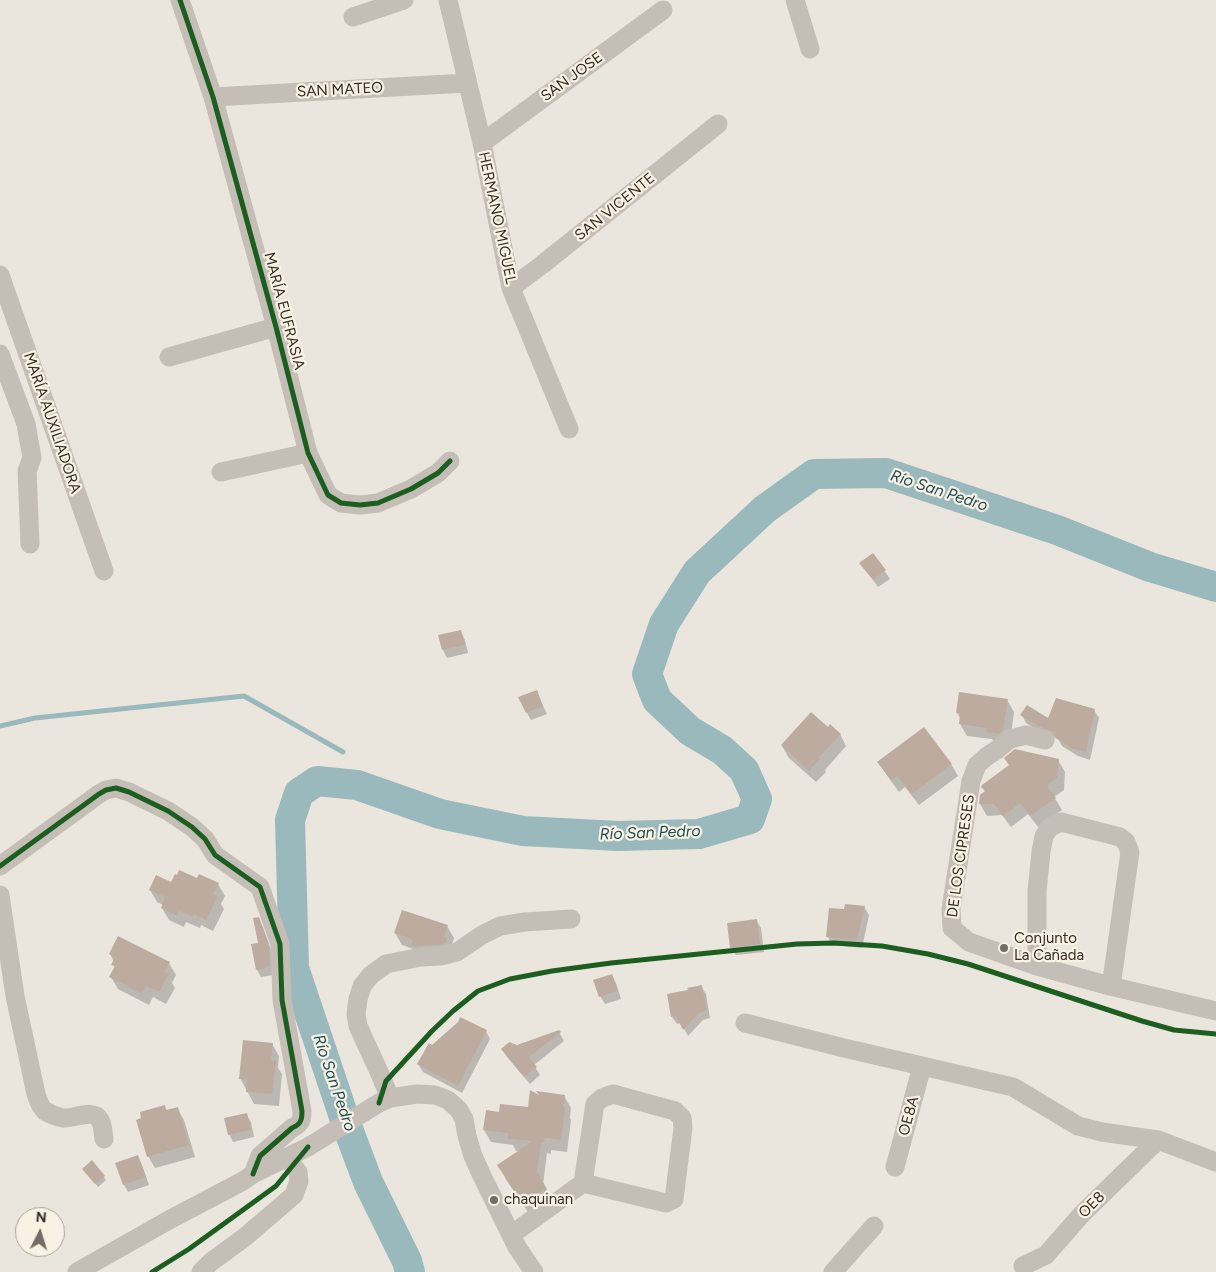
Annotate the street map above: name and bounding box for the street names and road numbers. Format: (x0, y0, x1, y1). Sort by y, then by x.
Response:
street label: SAN JOSE (538, 49, 606, 105)
street label: SAN MATEO (297, 79, 383, 101)
street label: HERMANO MIGUEL (474, 150, 520, 286)
street label: SAN VICENTE (571, 169, 659, 245)
street label: MARÍA EUFRASIA (260, 250, 308, 372)
street label: MARÍA AUXILIADORA (19, 350, 85, 496)
street label: DE LOS CIPRESES (943, 793, 979, 919)
street label: OE8A (895, 1094, 923, 1138)
street label: OE8 (1075, 1188, 1109, 1222)

